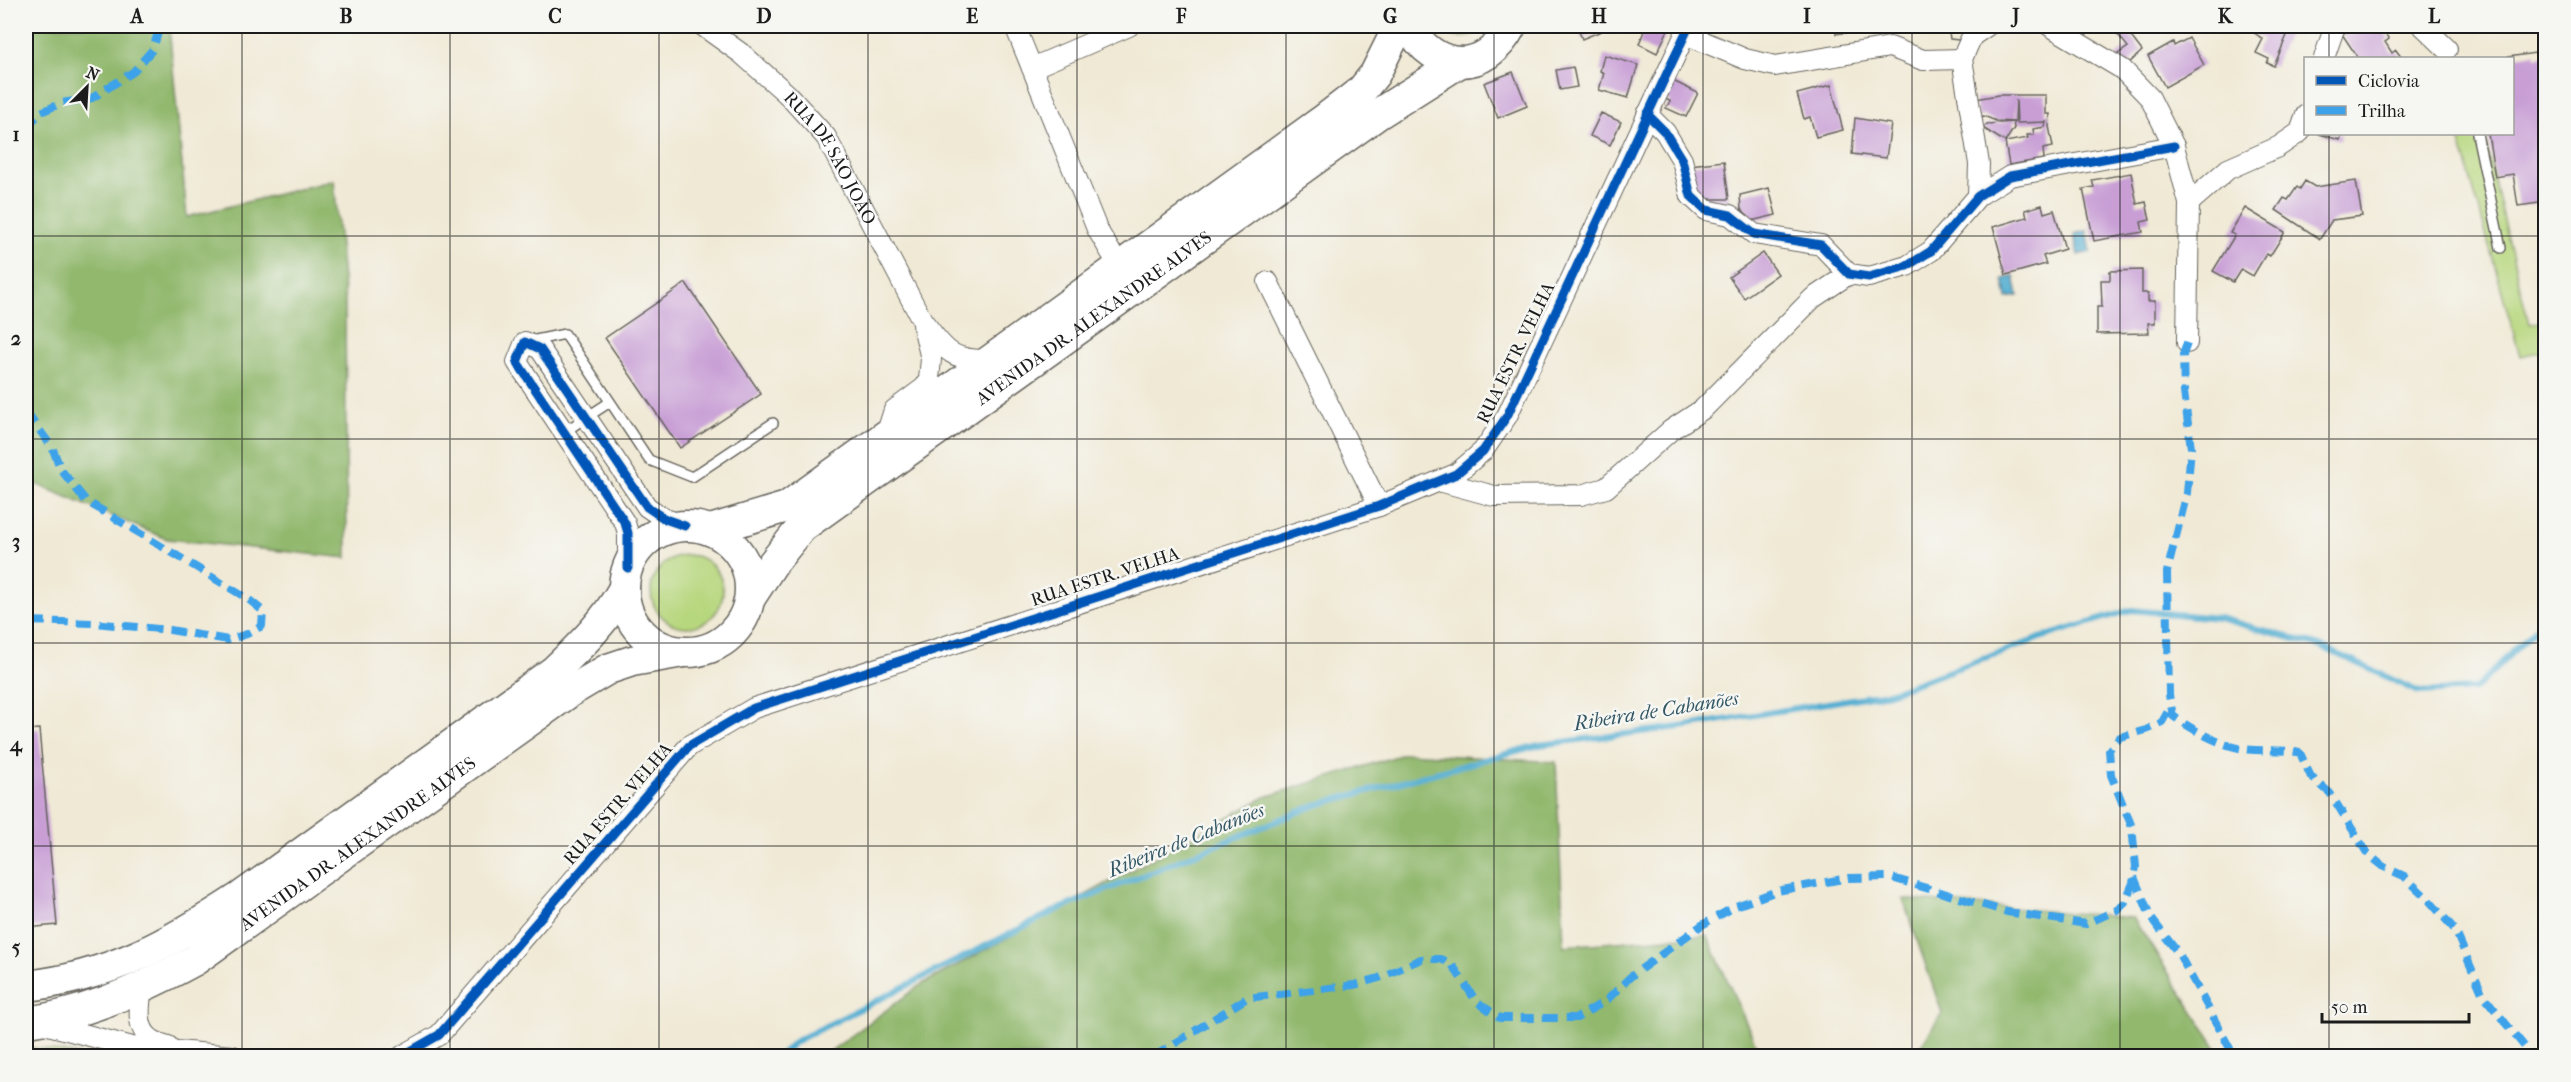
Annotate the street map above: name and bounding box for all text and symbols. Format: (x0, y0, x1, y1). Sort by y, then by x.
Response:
text: A (129, 5, 145, 28)
text: B (339, 5, 353, 28)
text: C (548, 5, 562, 28)
text: D (756, 5, 772, 28)
text: E (966, 5, 978, 28)
text: F (1175, 5, 1187, 28)
text: G (1383, 5, 1397, 28)
text: H (1591, 5, 1607, 28)
text: I (1803, 5, 1811, 28)
text: J (2010, 5, 2020, 28)
text: K (2218, 5, 2234, 28)
text: L (2428, 5, 2441, 28)
north arrow (57, 57, 117, 117)
legend (2304, 57, 2514, 135)
text: N (83, 63, 103, 85)
text: Ciclovia (2358, 71, 2420, 92)
street label: RUA DE SÃO JOÃO (779, 87, 880, 228)
text: Trilha (2358, 101, 2406, 122)
text: 1 (12, 123, 20, 146)
street label: AVENIDA DR. ALEXANDRE ALVES (971, 226, 1216, 410)
street label: RUA ESTR. VELHA (1473, 279, 1559, 427)
text: 2 (11, 327, 21, 350)
text: 3 (12, 530, 20, 553)
street label: RUA ESTR. VELHA (1028, 543, 1182, 611)
water label: Ribeira de Cabanões (1570, 686, 1741, 736)
text: 4 (9, 733, 23, 757)
street label: RUA ESTR. VELHA (559, 738, 677, 869)
street label: AVENIDA DR. ALEXANDRE ALVES (235, 752, 480, 936)
water label: Ribeira de Cabanões (1103, 798, 1268, 883)
text: 5 (12, 936, 21, 959)
scale bar (2322, 986, 2469, 1024)
text: 50 m (2331, 997, 2368, 1018)

